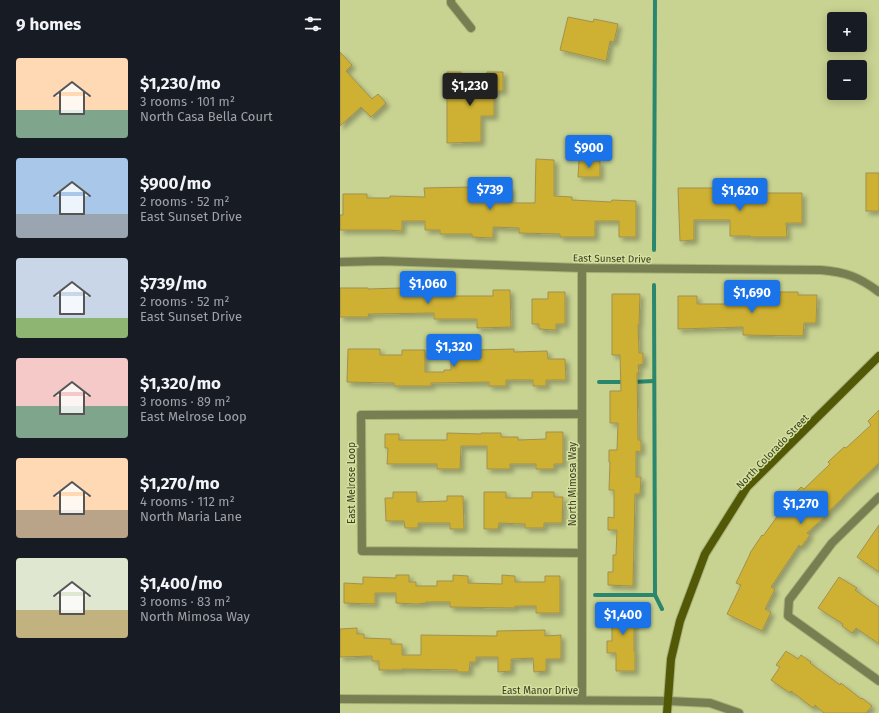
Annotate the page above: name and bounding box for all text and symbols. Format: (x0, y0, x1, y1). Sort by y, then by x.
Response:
map controls (827, 12, 867, 100)
button: + (827, 12, 867, 52)
icon: filters (302, 13, 324, 35)
text: 9 homes (16, 14, 81, 35)
button: − (827, 60, 867, 100)
text: $1,230/mo (140, 73, 221, 94)
pin: $1,230 (437, 73, 503, 107)
icon: home (48, 74, 96, 122)
text: $1,230 (452, 78, 488, 93)
text: 3 rooms · 101 m² (140, 94, 235, 109)
text: North Casa Bella Court (140, 109, 273, 124)
pin: $900 (565, 135, 613, 169)
text: $900 (574, 140, 604, 155)
text: $900/mo (140, 173, 211, 194)
icon: home (48, 174, 96, 222)
pin: $739 (466, 177, 514, 211)
pin: $1,620 (707, 178, 773, 212)
text: $739 (477, 182, 503, 197)
text: $1,620 (721, 183, 759, 198)
text: 2 rooms · 52 m² (140, 194, 229, 209)
text: East Sunset Drive (140, 209, 242, 224)
street label: East Sunset Drive (573, 252, 651, 266)
pin: $1,060 (395, 271, 461, 305)
text: $739/mo (140, 273, 207, 294)
icon: home (48, 274, 96, 322)
text: $1,060 (409, 276, 447, 291)
pin: $1,690 (719, 280, 785, 314)
text: $1,690 (733, 285, 771, 300)
text: 2 rooms · 52 m² (140, 294, 229, 309)
text: East Sunset Drive (140, 309, 242, 324)
pin: $1,320 (421, 334, 487, 368)
text: $1,320 (436, 339, 473, 354)
text: $1,320/mo (140, 373, 221, 394)
icon: home (48, 374, 96, 422)
text: 3 rooms · 89 m² (140, 394, 230, 409)
text: East Melrose Loop (140, 409, 247, 424)
street label: North Colorado Street (734, 412, 812, 492)
street label: East Melrose Loop (346, 442, 358, 524)
street label: North Mimosa Way (567, 442, 579, 526)
text: $1,270/mo (140, 473, 220, 494)
icon: home (48, 474, 96, 522)
pin: $1,270 (768, 491, 834, 525)
text: 4 rooms · 112 m² (140, 494, 235, 509)
text: $1,270 (783, 496, 819, 511)
text: North Maria Lane (140, 509, 242, 524)
text: $1,400/mo (140, 573, 222, 594)
icon: home (48, 574, 96, 622)
text: 3 rooms · 83 m² (140, 594, 230, 609)
pin: $1,400 (590, 602, 656, 636)
text: $1,400 (604, 607, 642, 622)
text: North Mimosa Way (140, 609, 250, 624)
street label: East Manor Drive (502, 685, 578, 697)

